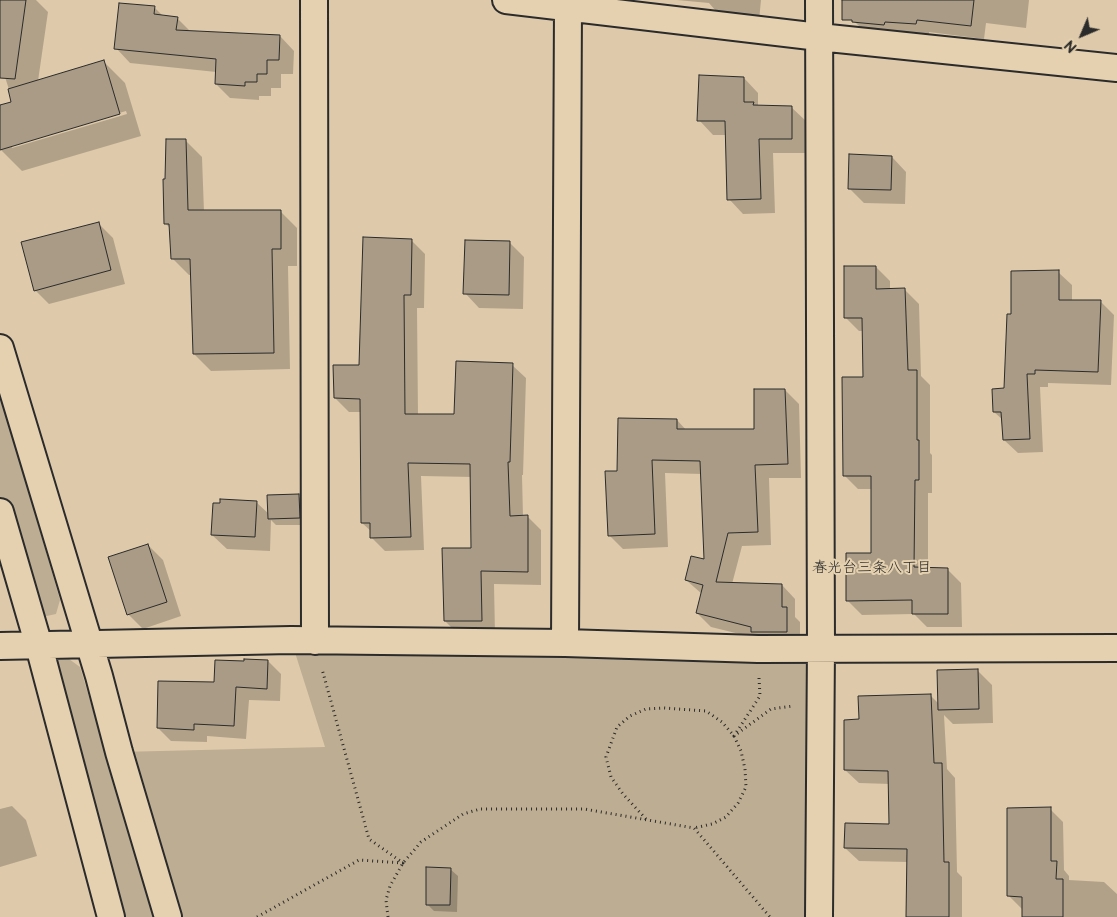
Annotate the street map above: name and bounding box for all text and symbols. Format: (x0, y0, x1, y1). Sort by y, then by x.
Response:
north arrow (1057, 10, 1107, 60)
text: N (1061, 36, 1081, 56)
district label: 春光台三条八丁目 (812, 559, 932, 577)

